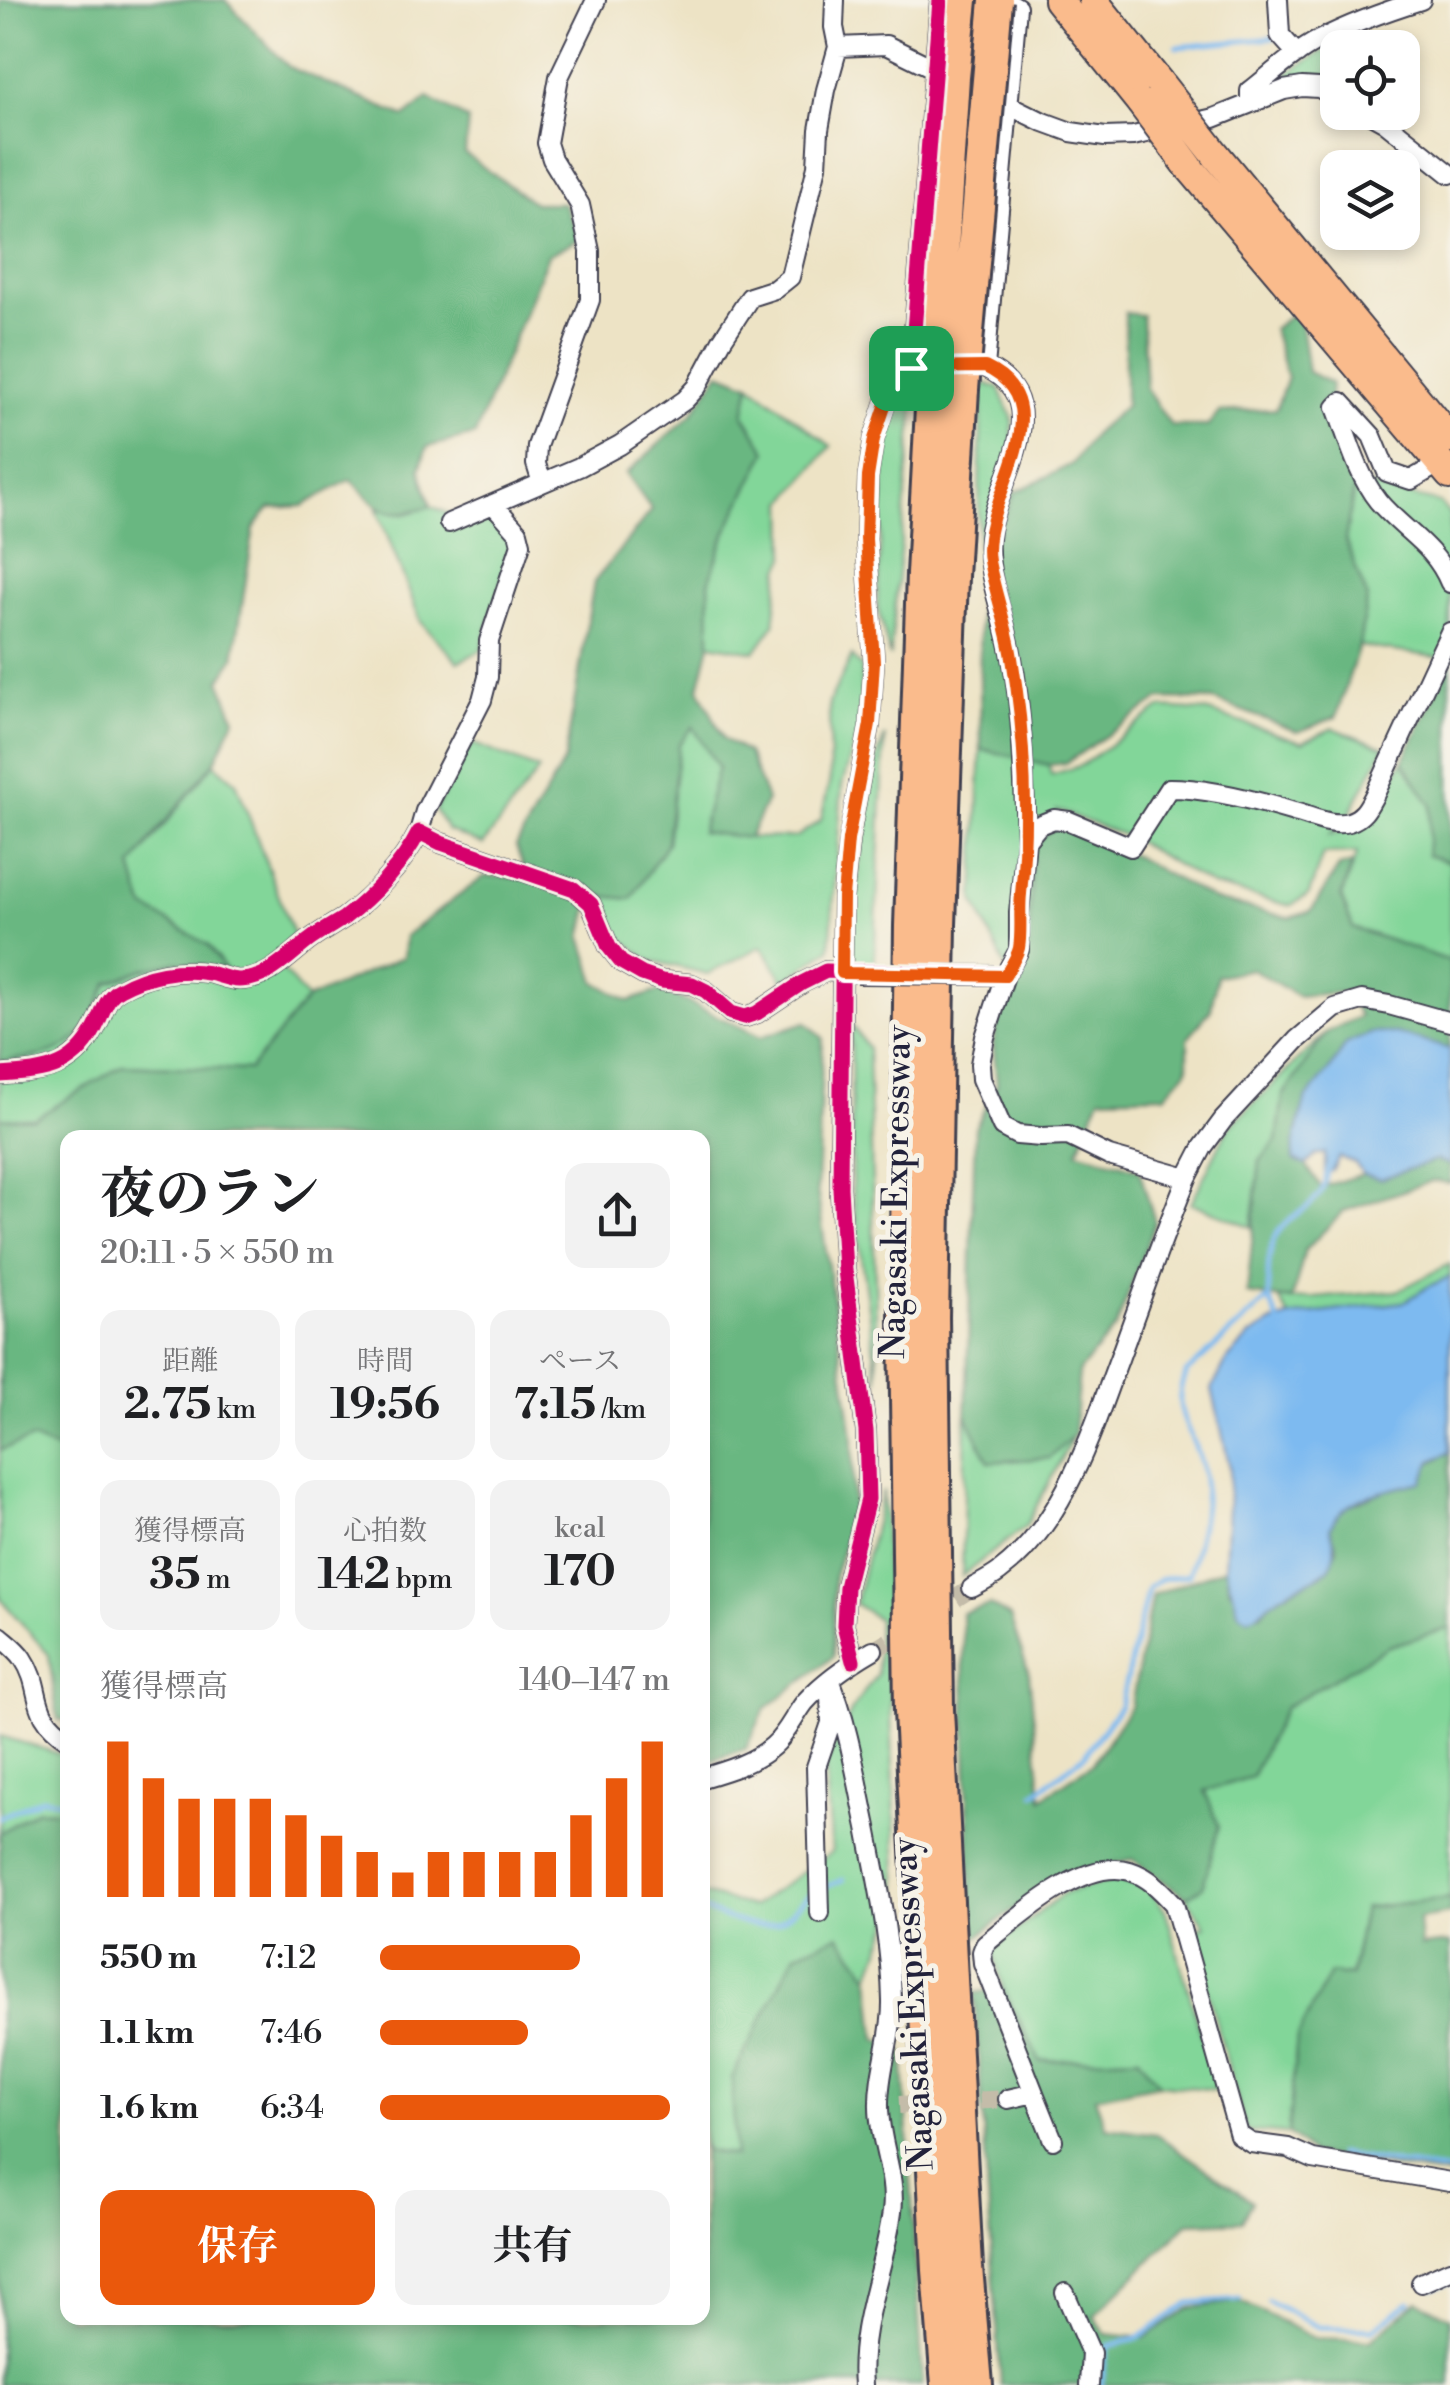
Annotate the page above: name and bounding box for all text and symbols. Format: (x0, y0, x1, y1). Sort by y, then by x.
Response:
map controls (1320, 30, 1420, 250)
button: locate (1320, 30, 1420, 130)
button: layers (1320, 150, 1420, 250)
pin (869, 326, 954, 411)
icon: arrive (884, 341, 939, 396)
street label: Nagasaki Expressway (872, 1024, 921, 1359)
text: 夜のラン (100, 1161, 320, 1230)
button: share (565, 1163, 670, 1268)
text: 20:11 · 5 × 550 m (100, 1233, 334, 1273)
text: 距離 (162, 1344, 218, 1379)
text: 時間 (357, 1344, 413, 1379)
text: ペース (539, 1344, 621, 1379)
text: 2.75 (124, 1379, 211, 1432)
text: 19:56 (330, 1379, 440, 1432)
text: 7:15 (514, 1379, 596, 1432)
text: km (211, 1392, 256, 1427)
text: /km (596, 1392, 646, 1427)
text: kcal (555, 1511, 605, 1546)
text: 獲得標高 (134, 1514, 246, 1549)
text: 心拍数 (343, 1514, 427, 1549)
text: 170 (544, 1546, 616, 1599)
text: 35 (149, 1549, 201, 1602)
text: 142 (317, 1549, 390, 1602)
text: m (201, 1562, 231, 1597)
text: bpm (390, 1562, 453, 1597)
text: 140–147 m (519, 1660, 670, 1700)
text: 獲得標高 (100, 1667, 228, 1707)
street label: Nagasaki Expressway (883, 1835, 944, 2172)
text: 550 m (100, 1938, 197, 1978)
text: 7:12 (260, 1938, 316, 1978)
text: 1.1 km (100, 2013, 194, 2053)
text: 7:46 (260, 2013, 322, 2053)
text: 1.6 km (100, 2088, 199, 2128)
text: 6:34 (260, 2088, 324, 2128)
button: 保存 (100, 2190, 375, 2305)
button: 共有 (395, 2190, 670, 2305)

